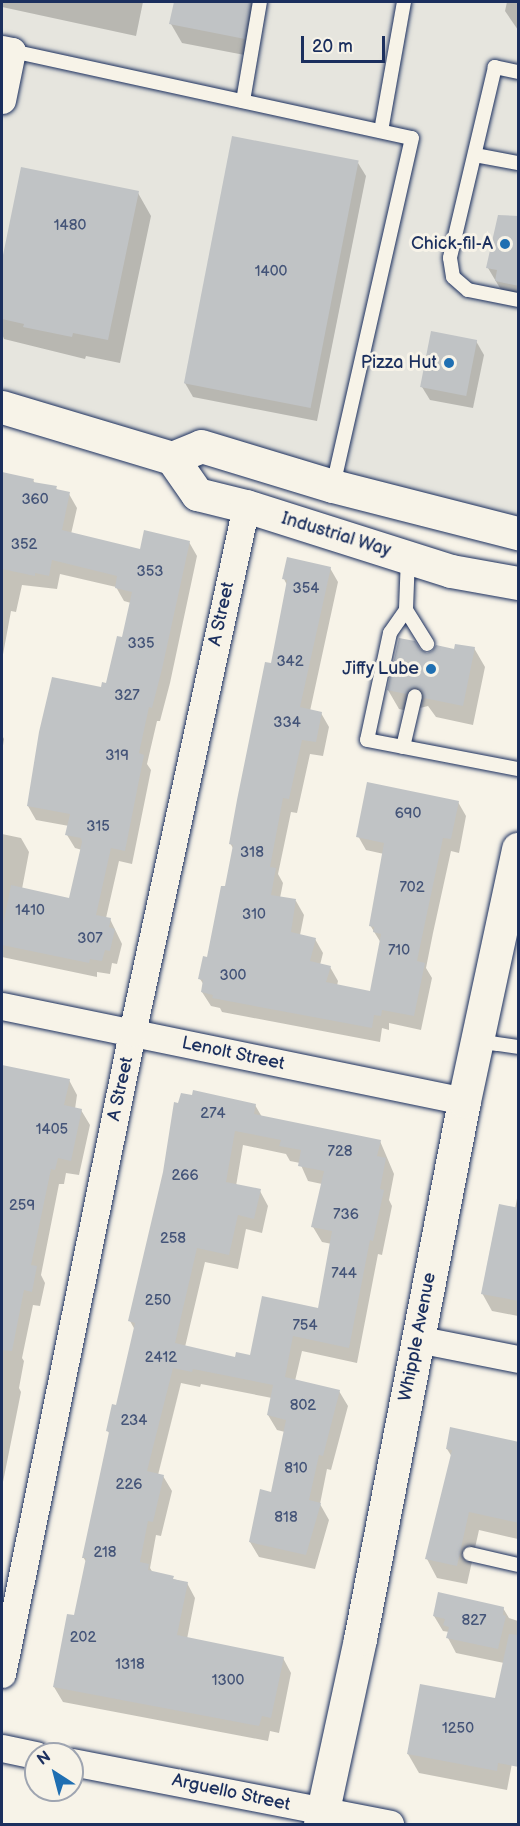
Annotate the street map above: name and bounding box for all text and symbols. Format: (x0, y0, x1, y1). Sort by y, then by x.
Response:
scale bar (304, 24, 388, 62)
text: 20 m (312, 36, 353, 57)
house number: 1480 (54, 217, 86, 235)
place label: Chick-fil-A (411, 233, 493, 255)
marker: Chick-fil-A (498, 237, 512, 251)
house number: 1400 (255, 263, 287, 281)
place label: Pizza Hut (361, 352, 437, 374)
marker: Pizza Hut (442, 356, 456, 370)
house number: 360 (21, 491, 49, 509)
street label: Industrial Way (278, 508, 394, 562)
house number: 352 (11, 536, 37, 554)
house number: 353 (136, 563, 164, 581)
street label: A Street (205, 580, 239, 648)
house number: 354 (293, 580, 319, 598)
house number: 335 (127, 635, 155, 653)
house number: 342 (276, 653, 304, 671)
place label: Jiffy Lube (341, 658, 419, 680)
marker: Jiffy Lube (424, 662, 438, 676)
house number: 327 (114, 687, 140, 705)
house number: 334 (273, 714, 301, 732)
house number: 319 (105, 747, 129, 765)
house number: 690 (395, 805, 421, 823)
house number: 315 (86, 818, 110, 836)
house number: 318 (240, 844, 264, 862)
house number: 702 (399, 879, 425, 897)
house number: 1410 (15, 902, 45, 920)
house number: 310 (242, 906, 266, 924)
house number: 307 (77, 930, 103, 948)
house number: 710 (388, 942, 410, 960)
house number: 300 (220, 967, 246, 985)
street label: Lenolt Street (180, 1033, 286, 1075)
street label: A Street (104, 1055, 138, 1123)
house number: 274 (200, 1105, 226, 1123)
house number: 1405 (36, 1121, 68, 1139)
house number: 728 (328, 1143, 352, 1161)
house number: 266 (171, 1167, 199, 1185)
house number: 259 (9, 1197, 35, 1215)
house number: 736 (333, 1206, 359, 1224)
house number: 258 (160, 1230, 186, 1248)
house number: 744 (331, 1265, 357, 1283)
street label: Whipple Avenue (395, 1271, 441, 1403)
house number: 250 (145, 1292, 171, 1310)
house number: 754 (292, 1317, 318, 1335)
house number: 2412 (145, 1349, 177, 1367)
house number: 802 (290, 1397, 316, 1415)
house number: 234 (121, 1412, 147, 1430)
house number: 810 (284, 1460, 308, 1478)
house number: 226 (116, 1476, 142, 1494)
house number: 818 (274, 1509, 298, 1527)
house number: 218 (93, 1544, 117, 1562)
house number: 827 (462, 1612, 486, 1630)
house number: 202 (70, 1629, 96, 1647)
house number: 1318 (115, 1656, 145, 1674)
house number: 1300 (212, 1672, 244, 1690)
house number: 1250 (442, 1720, 474, 1738)
north arrow (24, 1742, 84, 1802)
text: N (34, 1747, 55, 1770)
street label: Arguello Street (170, 1770, 292, 1816)

